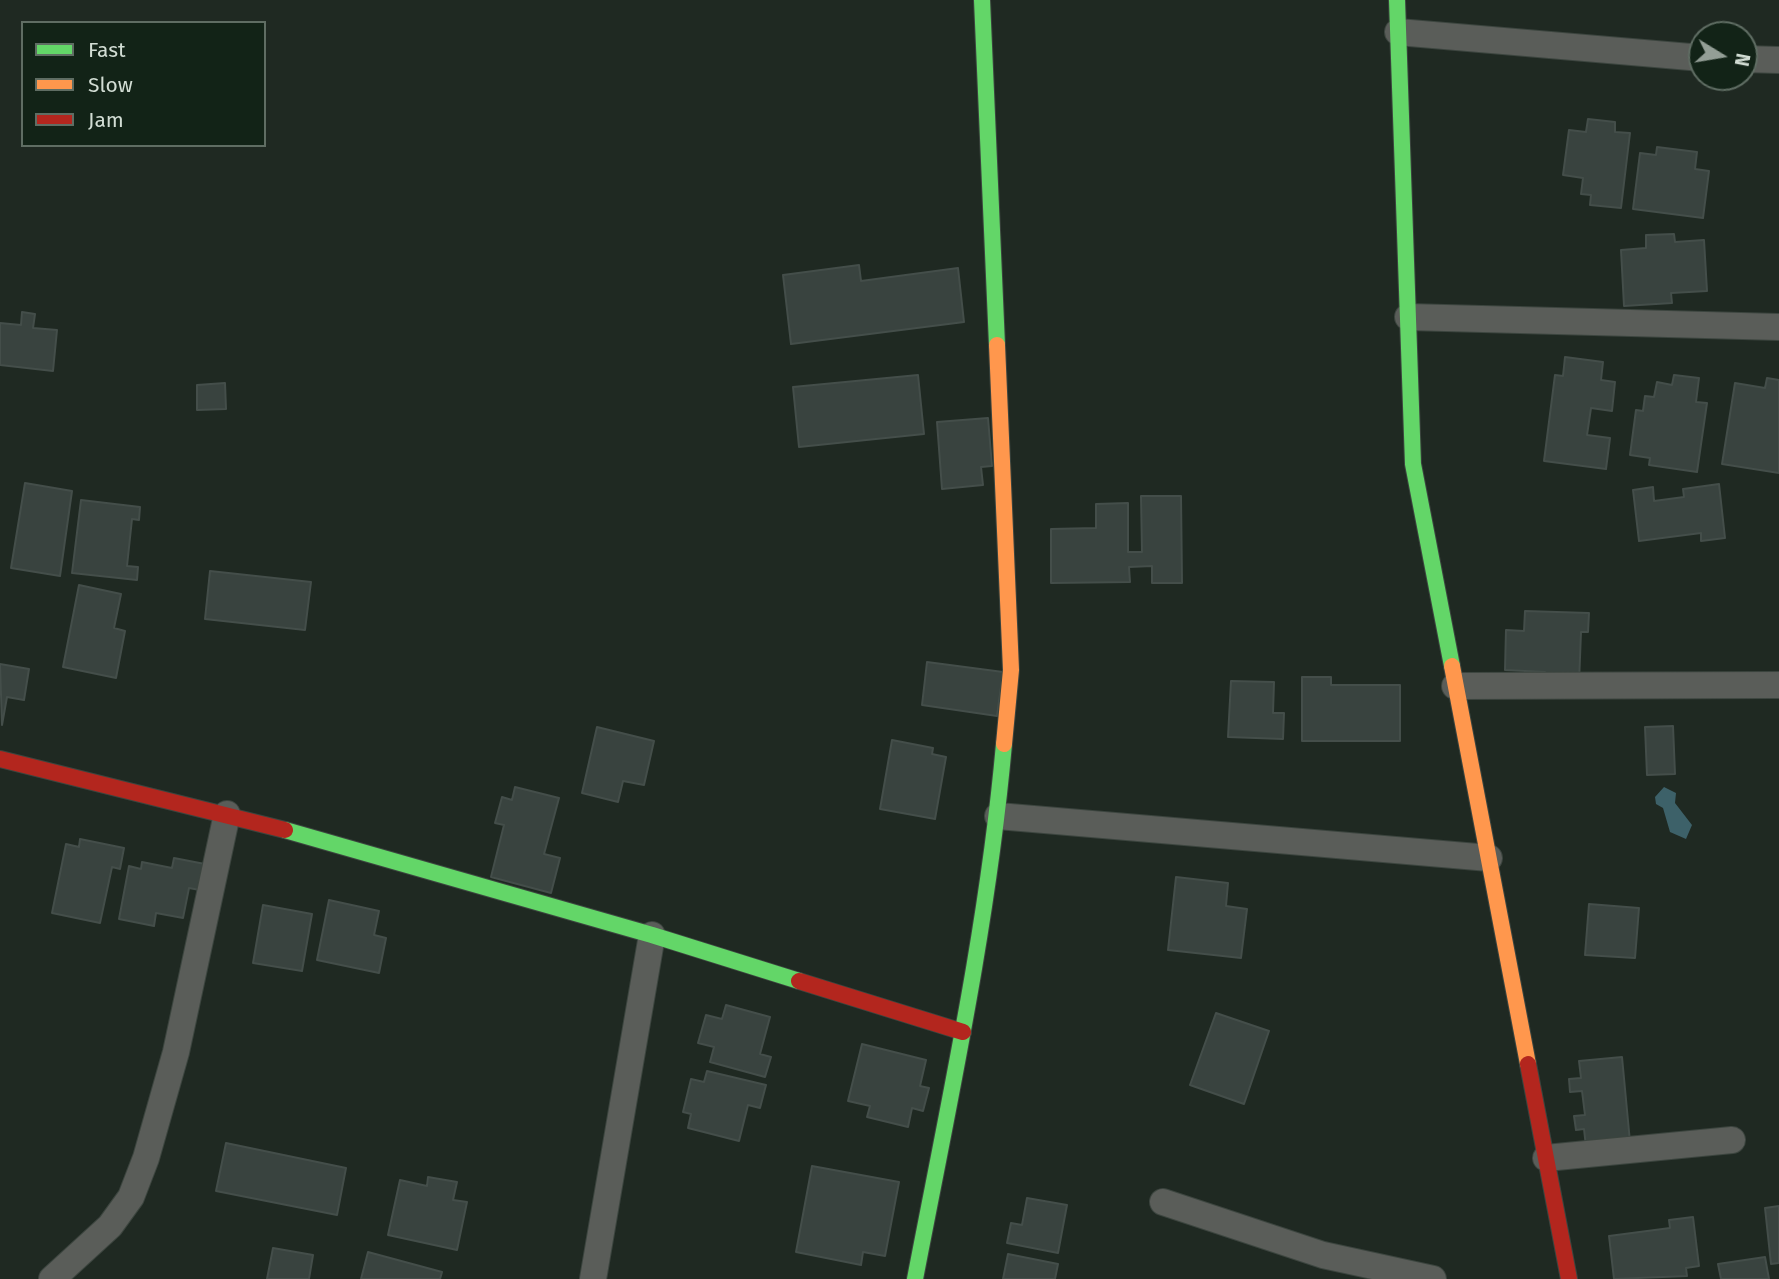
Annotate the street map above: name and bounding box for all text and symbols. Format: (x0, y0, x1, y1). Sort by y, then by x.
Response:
legend (21, 21, 266, 147)
north arrow (1688, 21, 1758, 91)
text: Fast (88, 37, 126, 63)
text: N (1730, 51, 1755, 68)
text: Slow (88, 72, 133, 98)
text: Jam (88, 107, 124, 133)

